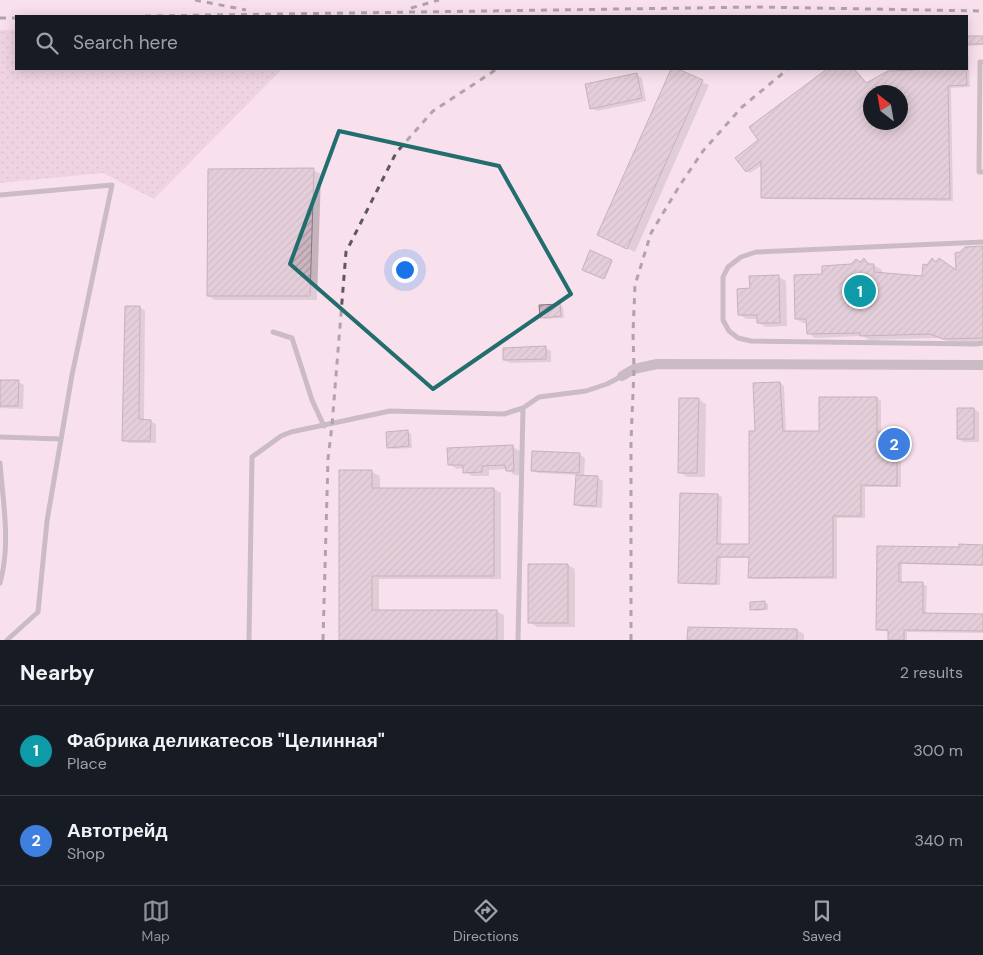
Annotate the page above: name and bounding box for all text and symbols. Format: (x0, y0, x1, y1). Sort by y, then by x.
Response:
search box (15, 15, 968, 70)
icon: search (33, 29, 61, 57)
text: Search here (73, 30, 178, 55)
north arrow (863, 85, 908, 130)
your location (392, 257, 418, 283)
pin: 1 (844, 272, 876, 310)
pin: 2 (878, 425, 910, 463)
text: Nearby (20, 659, 94, 687)
text: 2 results (900, 662, 963, 683)
text: Фабрика деликатесов "Целинная" (67, 728, 385, 753)
text: 1 (33, 740, 39, 761)
text: 300 m (913, 740, 963, 761)
text: Place (67, 753, 107, 774)
text: Автотрейд (67, 818, 168, 843)
text: 2 (31, 830, 41, 851)
text: 340 m (914, 830, 963, 851)
text: Shop (67, 843, 105, 864)
tab: Map (142, 897, 170, 945)
tab: Directions (453, 897, 519, 945)
tab: Saved (802, 897, 841, 945)

